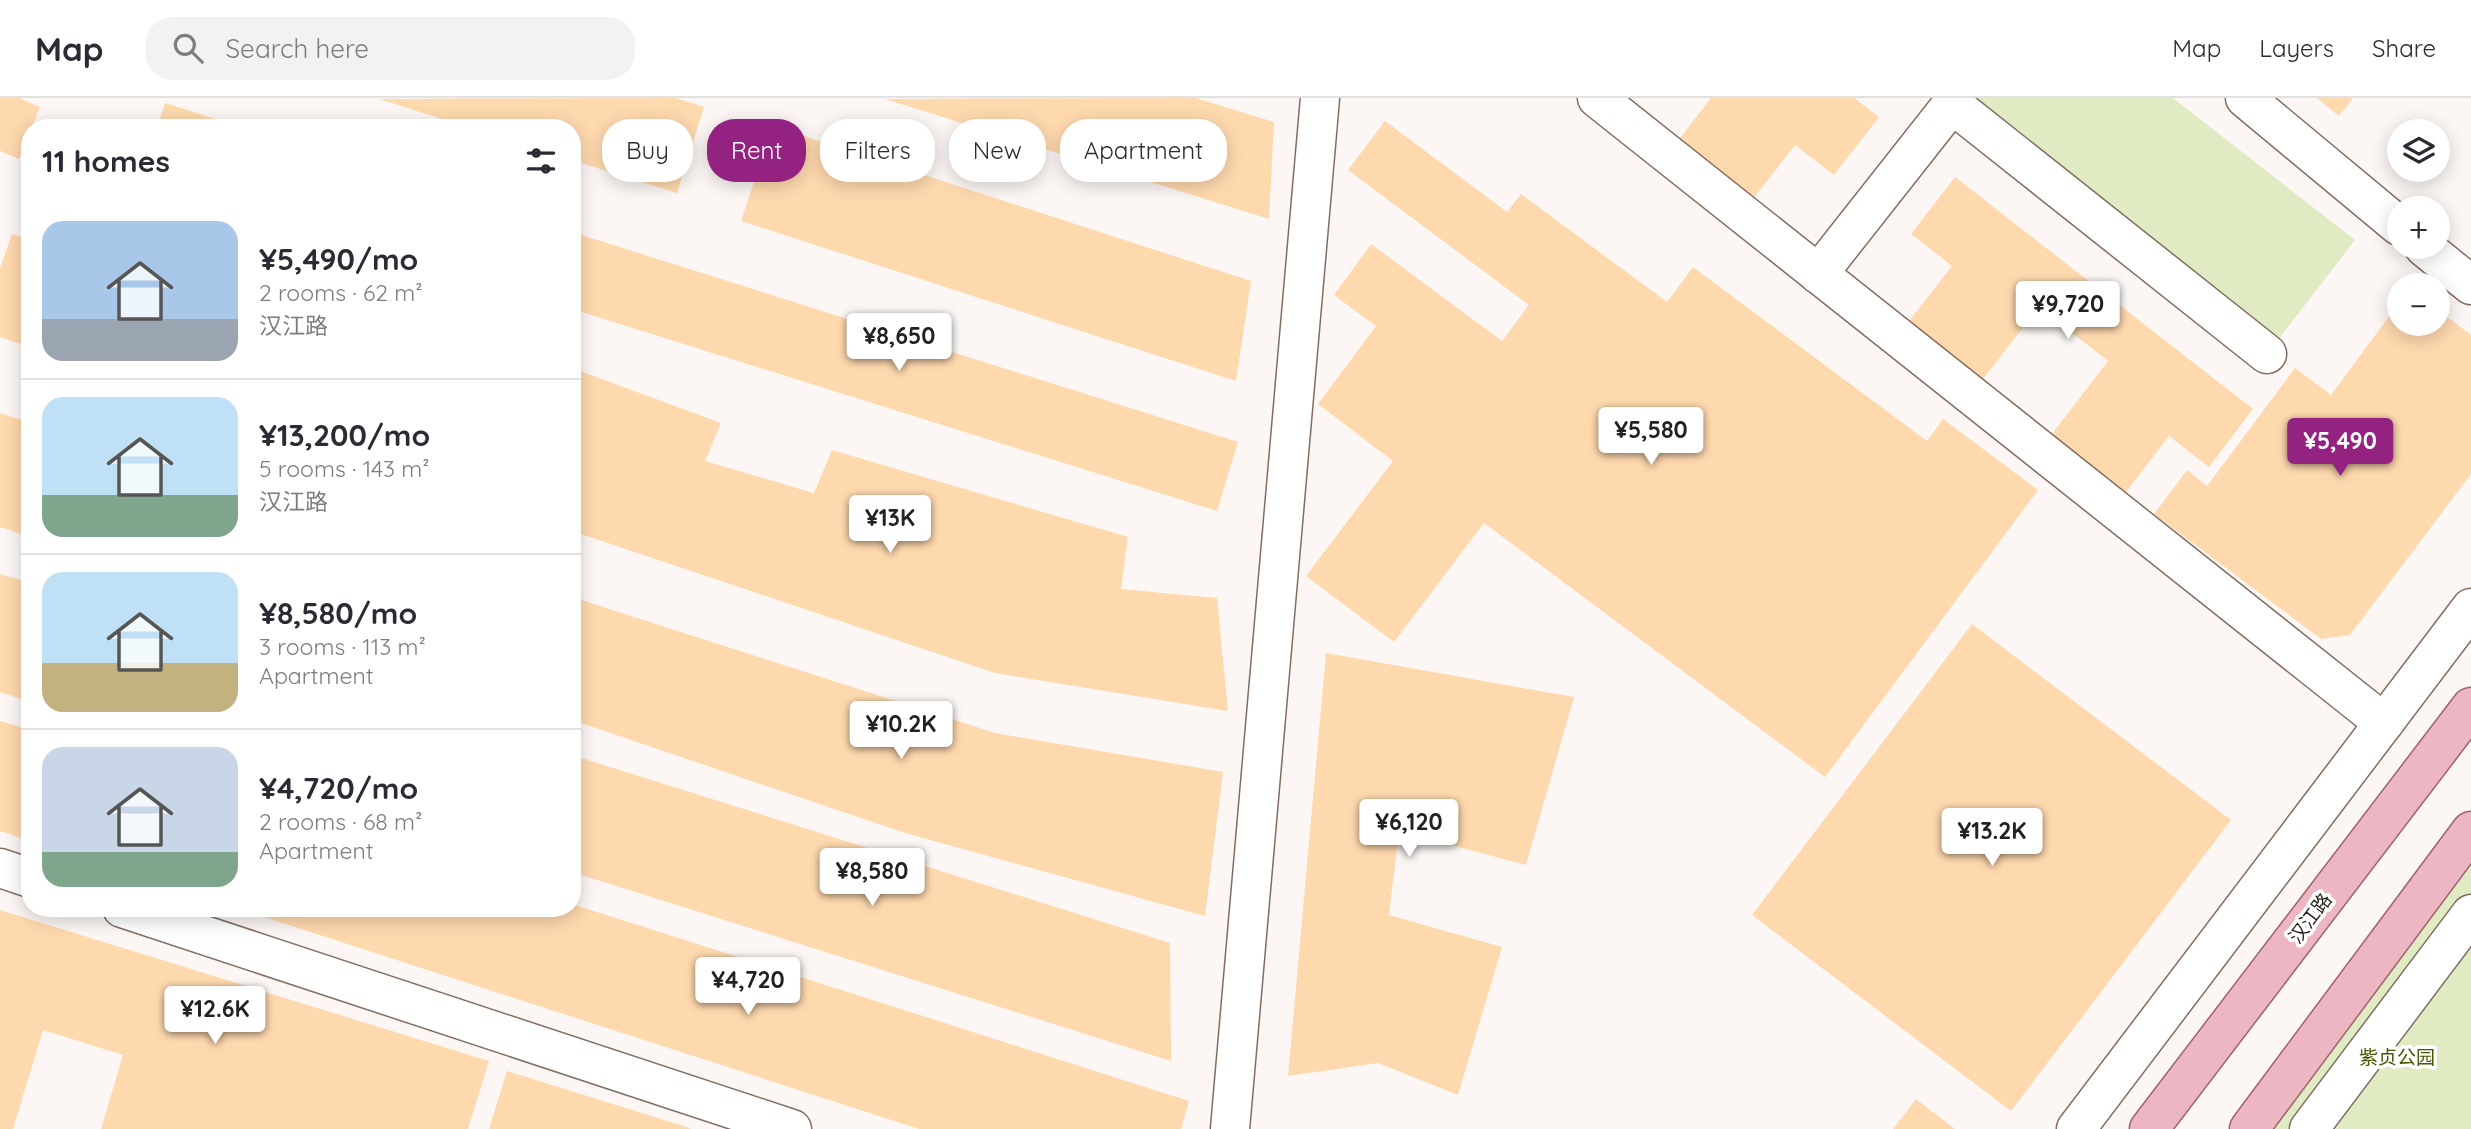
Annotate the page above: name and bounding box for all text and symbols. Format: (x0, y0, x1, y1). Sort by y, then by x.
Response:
search box (145, 17, 635, 80)
text: Map (35, 28, 103, 69)
icon: search (169, 29, 207, 67)
text: Search here (225, 32, 369, 65)
text: Map (2172, 33, 2221, 63)
text: Layers (2259, 33, 2334, 63)
text: Share (2372, 33, 2436, 63)
chip: Buy (602, 119, 693, 182)
chip: Rent (707, 119, 806, 182)
chip: Filters (820, 119, 935, 182)
chip: New (949, 119, 1046, 182)
chip: Apartment (1060, 119, 1227, 182)
map controls (2387, 119, 2450, 336)
button: layers (2387, 119, 2450, 182)
text: 11 homes (42, 142, 170, 180)
icon: filters (522, 142, 560, 180)
button: + (2387, 196, 2450, 259)
text: ¥5,490/mo (259, 240, 418, 278)
icon: home (98, 249, 182, 333)
button: − (2387, 273, 2450, 336)
text: 2 rooms · 62 m² (259, 278, 423, 307)
pin: ¥9,720 (2011, 282, 2125, 341)
text: ¥9,720 (2032, 289, 2104, 318)
text: 汉江路 (259, 311, 328, 340)
pin: ¥8,650 (842, 314, 956, 373)
text: ¥8,650 (863, 321, 935, 350)
pin: ¥5,580 (1594, 408, 1708, 467)
text: ¥5,580 (1614, 415, 1688, 444)
text: ¥13,200/mo (259, 416, 430, 454)
pin: ¥5,490 (2283, 418, 2397, 478)
icon: home (98, 425, 182, 509)
text: ¥5,490 (2303, 426, 2377, 455)
text: 5 rooms · 143 m² (259, 454, 430, 483)
text: 汉江路 (259, 487, 328, 516)
pin: ¥13K (849, 496, 931, 555)
text: ¥13K (865, 503, 915, 532)
text: ¥8,580/mo (259, 594, 417, 632)
icon: home (98, 600, 182, 684)
text: 3 rooms · 113 m² (259, 632, 426, 661)
text: Apartment (259, 661, 373, 690)
pin: ¥10.2K (844, 702, 958, 761)
text: ¥10.2K (866, 709, 936, 738)
text: ¥4,720/mo (259, 769, 418, 807)
icon: home (98, 775, 182, 859)
pin: ¥6,120 (1352, 800, 1466, 859)
text: 2 rooms · 68 m² (259, 807, 422, 836)
text: ¥6,120 (1375, 807, 1443, 836)
pin: ¥13.2K (1935, 808, 2049, 868)
text: ¥13.2K (1958, 816, 2026, 845)
text: Apartment (259, 836, 373, 865)
pin: ¥8,580 (815, 848, 929, 908)
text: ¥8,580 (836, 856, 908, 885)
street label: 汉江路 (2283, 888, 2337, 948)
pin: ¥4,720 (691, 958, 805, 1017)
text: ¥4,720 (711, 965, 785, 994)
pin: ¥12.6K (158, 986, 272, 1046)
text: ¥12.6K (180, 994, 250, 1023)
park label: 紫贞公园 (2359, 1045, 2435, 1069)

